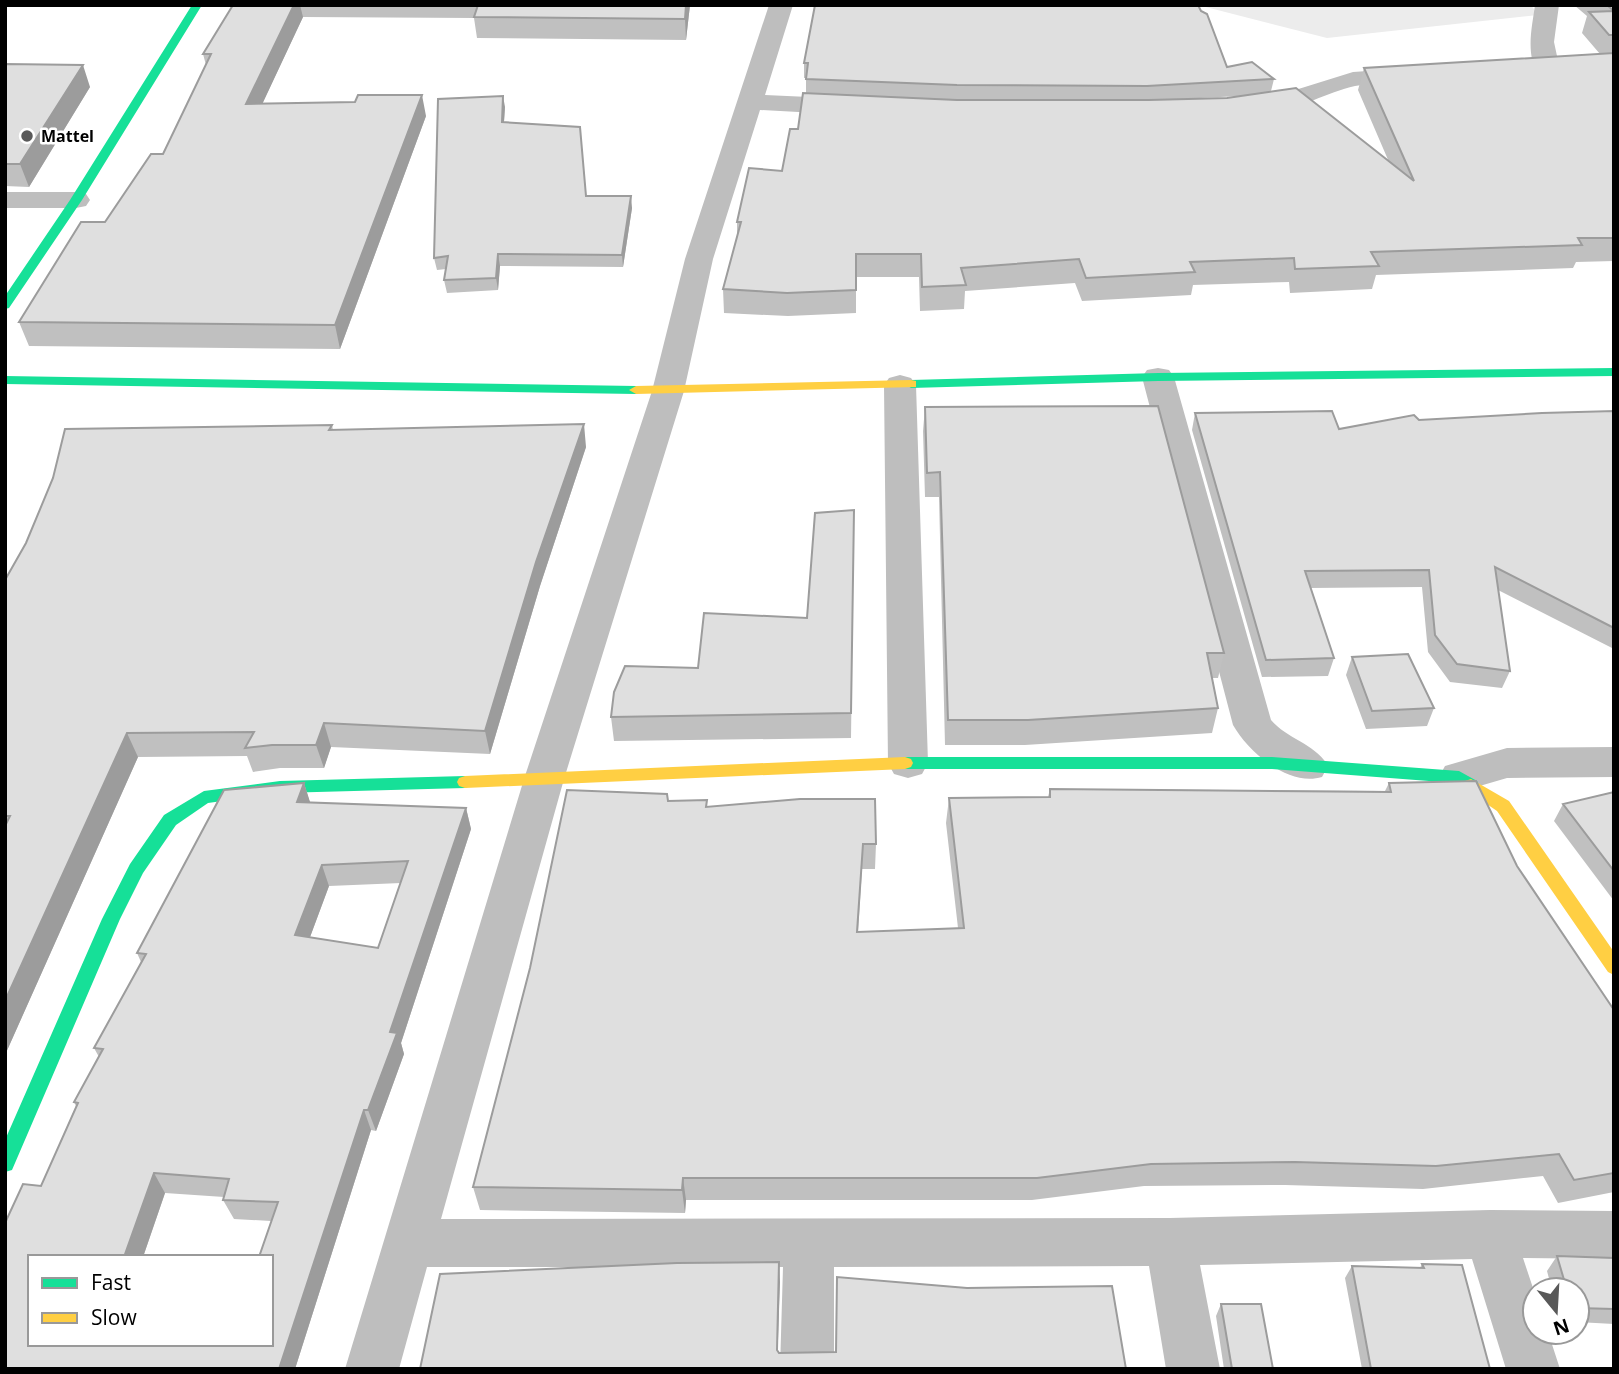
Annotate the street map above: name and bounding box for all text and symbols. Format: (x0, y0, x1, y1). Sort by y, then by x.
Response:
place label: Mattel (41, 125, 94, 147)
marker: Mattel (19, 128, 35, 144)
legend (28, 1255, 273, 1346)
text: Fast (91, 1268, 131, 1296)
north arrow (1521, 1276, 1591, 1346)
text: Slow (91, 1303, 137, 1331)
text: N (1550, 1312, 1573, 1342)

